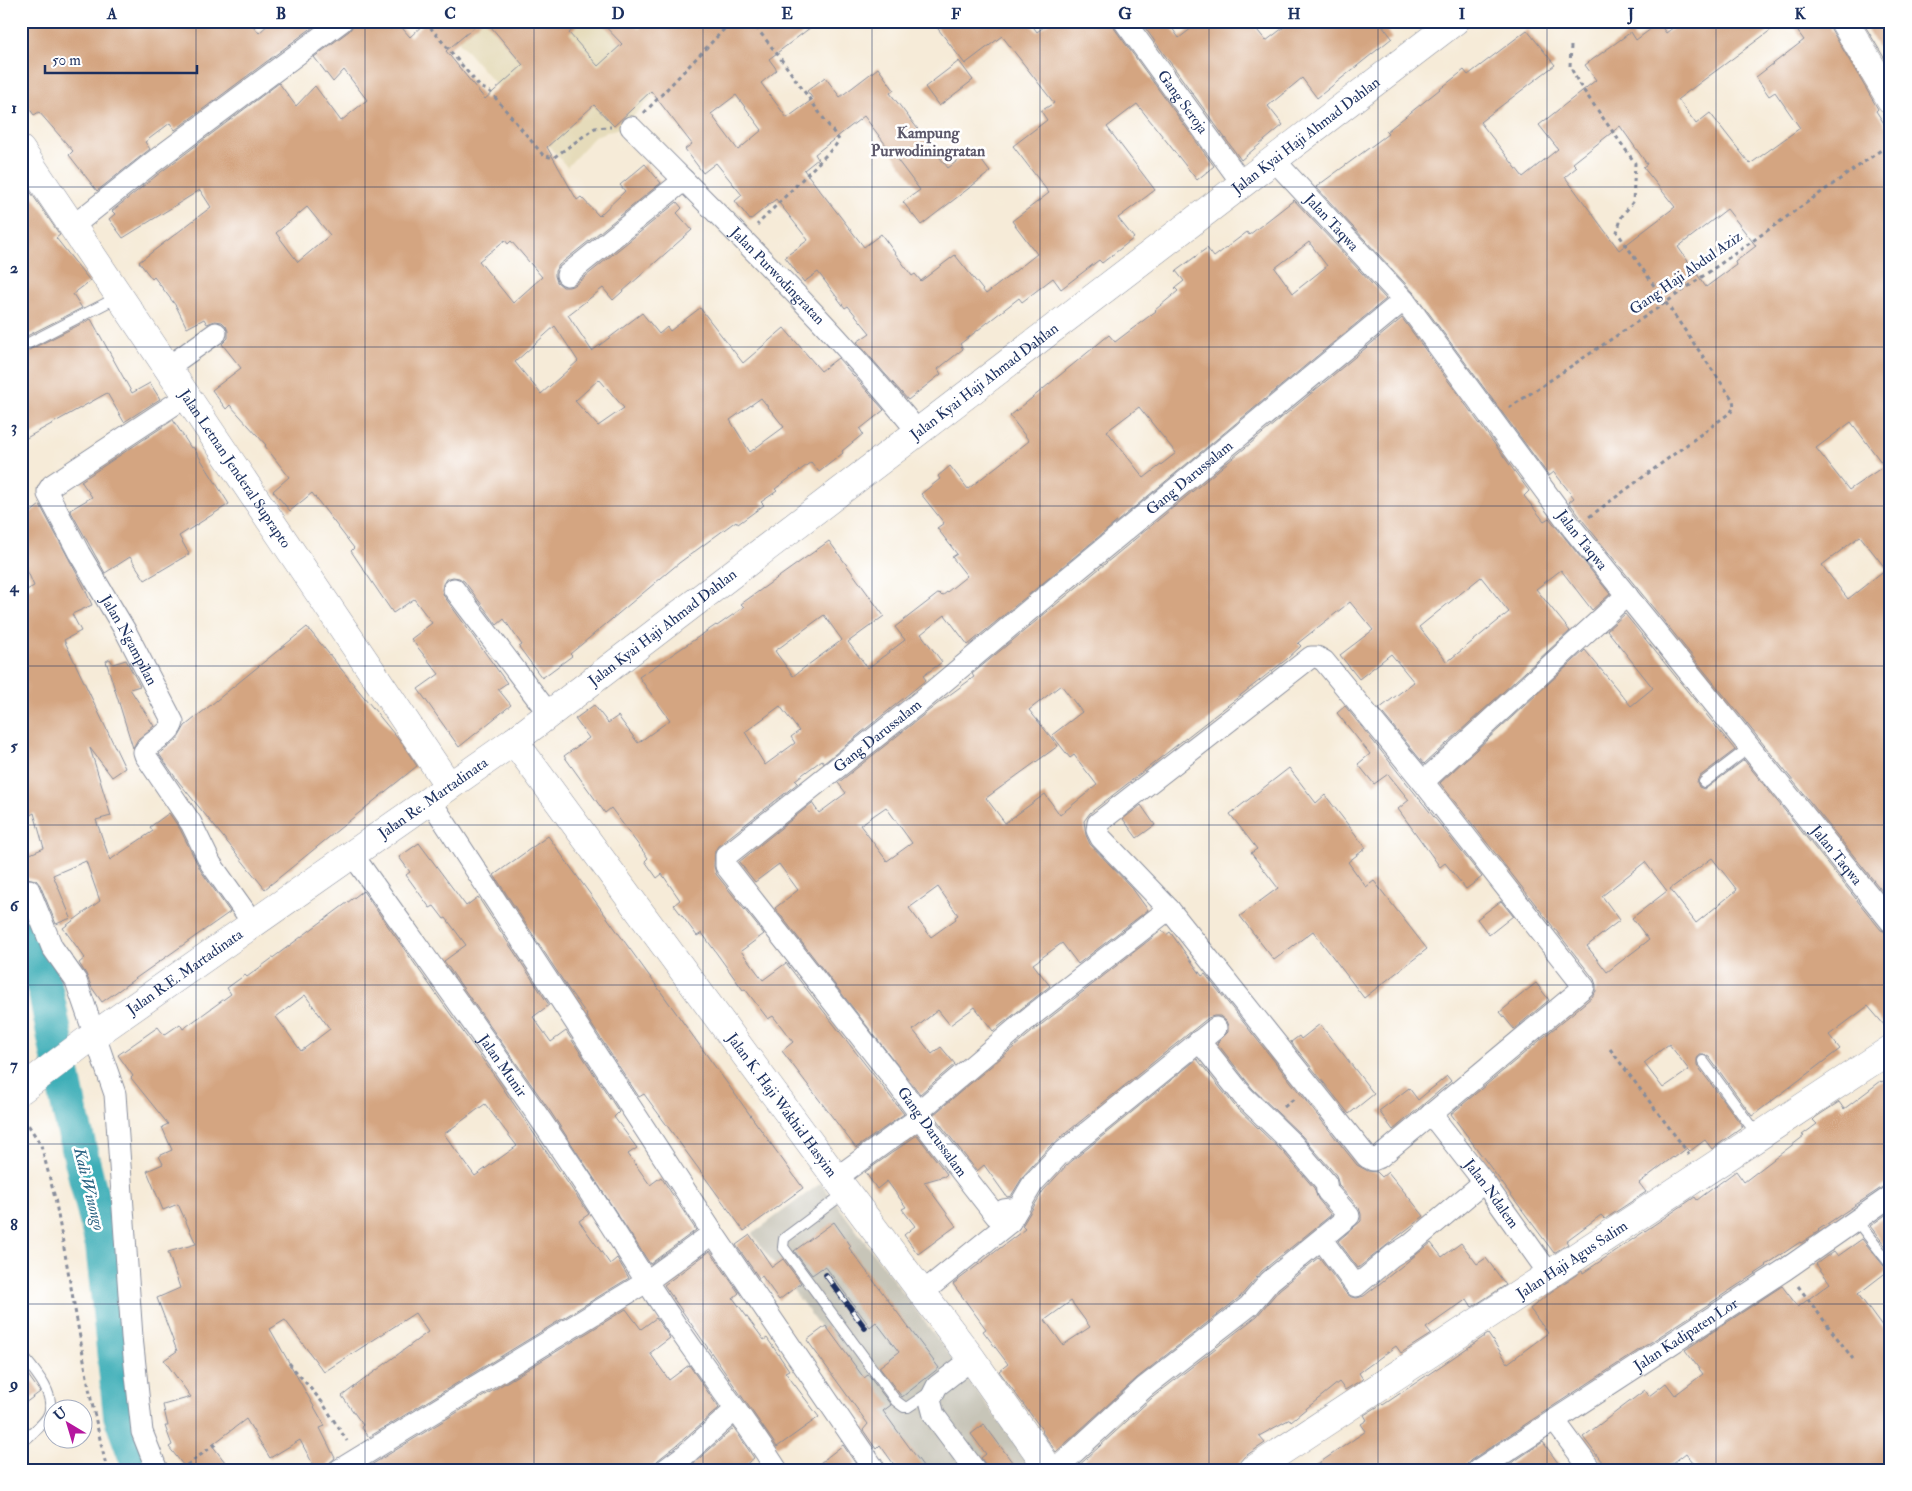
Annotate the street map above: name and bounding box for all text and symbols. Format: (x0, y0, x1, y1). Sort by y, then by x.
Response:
text: A (106, 4, 118, 24)
text: B (276, 4, 286, 24)
text: C (444, 4, 456, 24)
text: D (611, 4, 625, 24)
text: E (781, 4, 793, 24)
text: F (951, 4, 961, 24)
text: G (1118, 4, 1132, 24)
text: H (1287, 4, 1301, 24)
text: I (1459, 4, 1466, 24)
text: J (1627, 4, 1635, 25)
text: K (1794, 4, 1806, 24)
scale bar (45, 42, 198, 74)
text: 50 m (52, 51, 81, 70)
street label: Gang Seroja (1153, 66, 1213, 138)
street label: Jalan Kyai Haji Ahmad Dahlan (1227, 72, 1384, 199)
text: 1 (11, 98, 17, 118)
district label: Kampung Purwodiningratan (871, 123, 986, 162)
street label: Jalan Taqwa (1299, 189, 1364, 256)
street label: Jalan Purwodingratan (725, 222, 829, 329)
street label: Gang Haji Abdul Aziz (1626, 227, 1746, 319)
text: 2 (10, 258, 18, 278)
street label: Jalan Kyai Haji Ahmad Dahlan (905, 318, 1062, 445)
street label: Jalan Letnan Jenderal Suprapto (174, 385, 295, 551)
text: 3 (11, 417, 17, 437)
street label: Gang Darussalam (1142, 436, 1237, 519)
street label: Jalan Taqwa (1551, 505, 1612, 575)
street label: Jalan Kyai Haji Ahmad Dahlan (584, 564, 741, 692)
text: 4 (9, 577, 20, 597)
street label: Jalan Ngampilan (95, 590, 162, 689)
street label: Gang Darussalam (830, 695, 925, 776)
text: 5 (10, 736, 18, 756)
street label: Jalan Re. Martadinata (374, 752, 492, 844)
street label: Jalan Taqwa (1805, 820, 1867, 889)
text: 6 (10, 896, 20, 916)
street label: Jalan R.E. Martadinata (122, 924, 247, 1020)
street label: Jalan K. Haji Wakhid Hasyim (721, 1028, 842, 1181)
street label: Jalan Munir (473, 1030, 532, 1101)
text: 7 (10, 1055, 18, 1075)
street label: Gang Darussalam (893, 1083, 971, 1181)
water label: Kali Winongo (69, 1145, 109, 1233)
street label: Jalan Ndalem (1459, 1154, 1523, 1232)
text: 8 (10, 1215, 18, 1235)
street label: Jalan Haji Agus Salim (1512, 1216, 1631, 1304)
street label: Jalan Kadipaten Lor (1629, 1293, 1742, 1377)
text: 9 (8, 1374, 18, 1394)
north arrow (42, 1398, 92, 1448)
text: U (50, 1404, 70, 1424)

